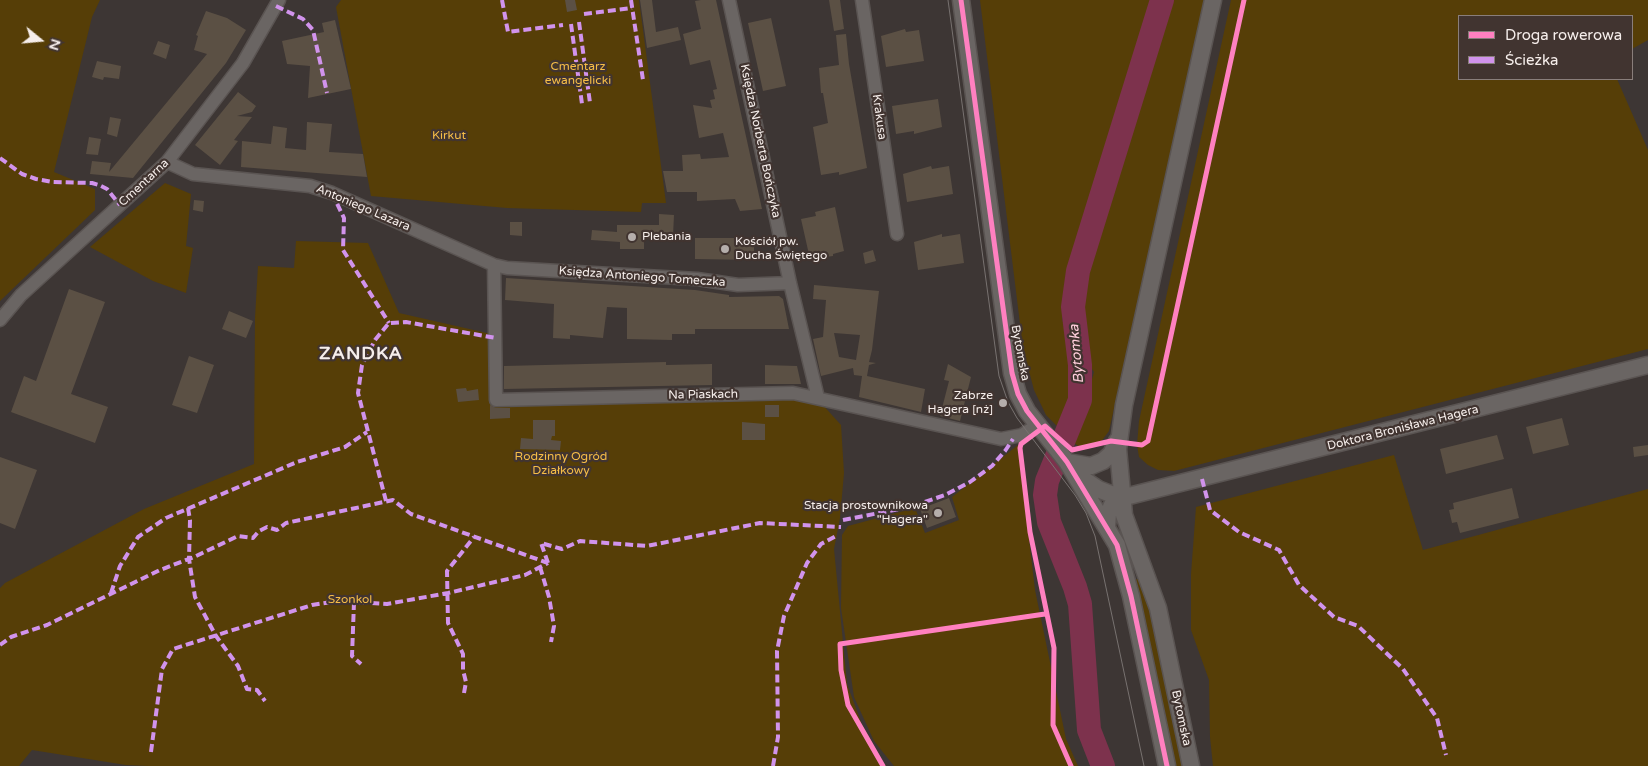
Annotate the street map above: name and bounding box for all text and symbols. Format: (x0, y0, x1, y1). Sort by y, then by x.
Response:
north arrow (15, 15, 65, 65)
legend (1458, 15, 1633, 80)
text: Droga rowerowa (1505, 26, 1622, 44)
text: N (45, 37, 65, 52)
text: Ścieżka (1505, 51, 1558, 69)
park label: Cmentarz ewangelicki (545, 60, 611, 88)
street label: Księdza Norberta Bończyka (737, 63, 783, 219)
street label: Krakusa (869, 93, 889, 141)
park label: Kirkut (432, 129, 466, 143)
street label: Cmentarna (116, 156, 172, 210)
street label: Antoniego Lazara (314, 182, 412, 234)
place label: Plebania (642, 230, 691, 244)
marker: Plebania (626, 231, 638, 243)
place label: Kościół pw. Ducha Świętego (735, 235, 827, 263)
marker: Kościół pw. Ducha Świętego (719, 243, 731, 255)
street label: Księdza Antoniego Tomeczka (558, 264, 726, 290)
street label: Bytomska (1008, 324, 1032, 382)
water label: Bytomka (1066, 324, 1088, 384)
district label: ZANDKA (318, 343, 404, 365)
street label: Na Piaskach (668, 387, 738, 403)
place label: Zabrze Hagera [nż] (928, 389, 993, 417)
marker: Zabrze Hagera [nż] (997, 397, 1009, 409)
street label: Doktora Bronisława Hagera (1326, 402, 1480, 454)
park label: Rodzinny Ogród Działkowy (515, 450, 607, 478)
place label: Stacja prostownikowa "Hagera" (804, 499, 928, 527)
marker: Stacja prostownikowa "Hagera" (932, 507, 944, 519)
park label: Szonkol (328, 593, 372, 607)
street label: Bytomska (1168, 689, 1194, 747)

